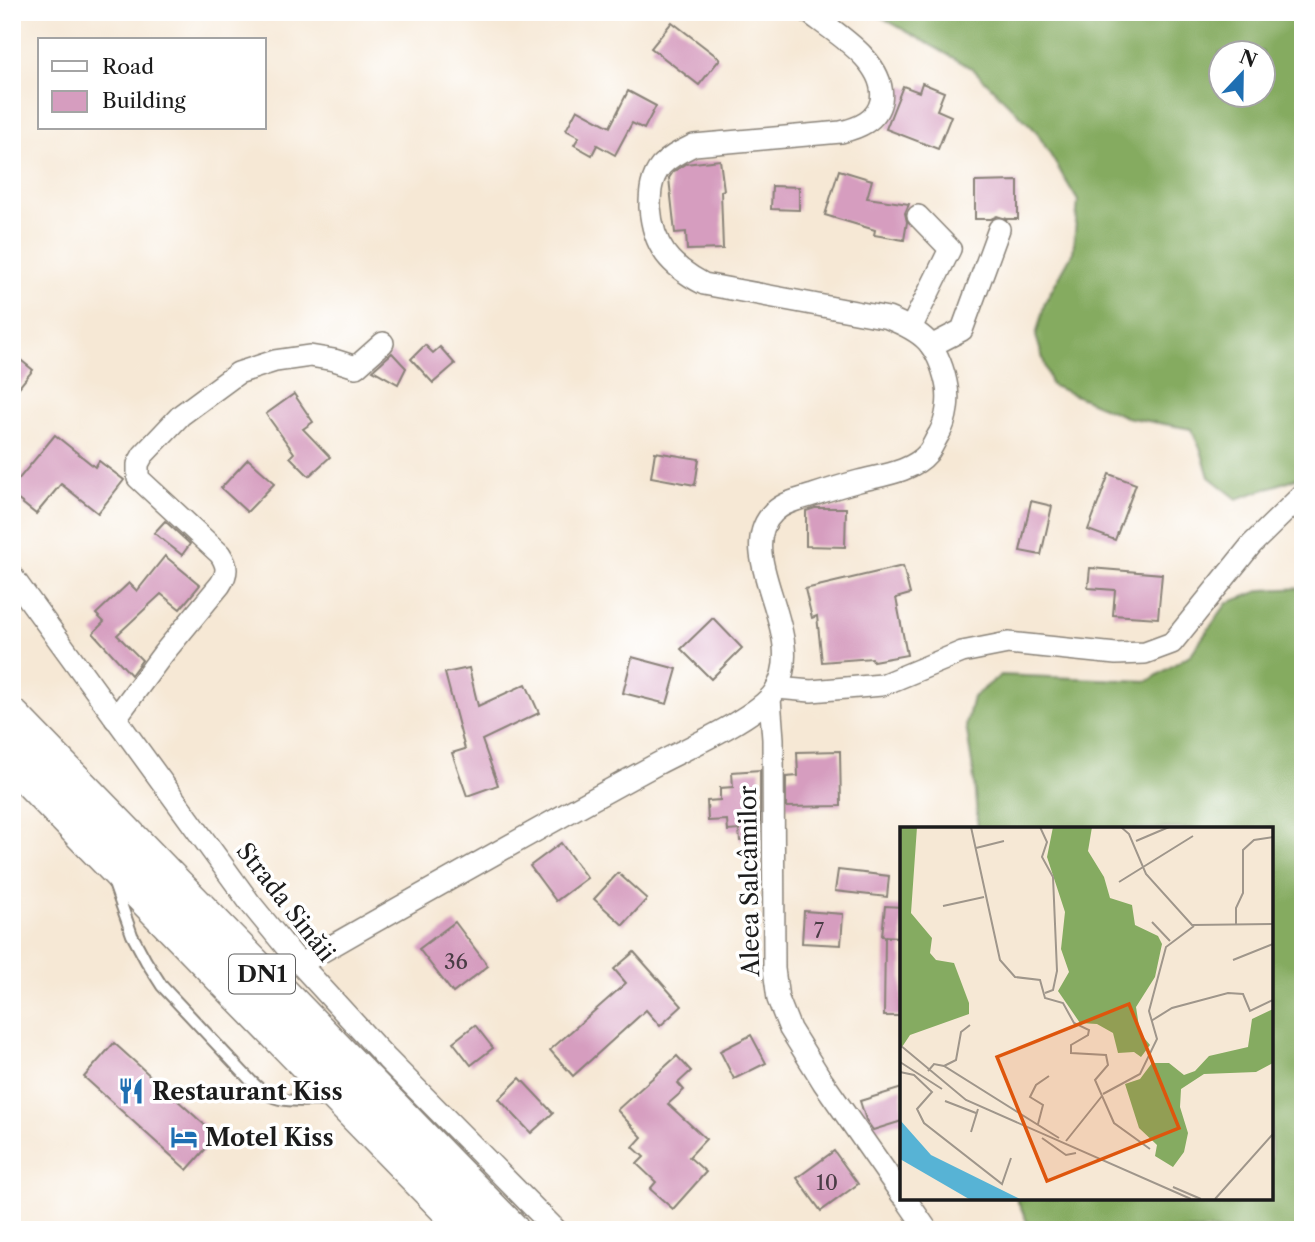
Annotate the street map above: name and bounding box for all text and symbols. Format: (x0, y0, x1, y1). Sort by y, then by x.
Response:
legend (38, 38, 266, 130)
north arrow (1206, 38, 1276, 108)
text: N (1236, 45, 1260, 72)
text: Road (102, 54, 154, 79)
text: Building (102, 88, 187, 113)
street label: Aleea Salcâmilor (733, 785, 765, 978)
inset map (900, 827, 1273, 1200)
street label: Strada Sinăii (231, 837, 341, 967)
house number: 7 (814, 918, 825, 943)
house number: 36 (444, 949, 468, 974)
road number: DN1 (229, 954, 295, 993)
restaurant icon: Restaurant Kiss (116, 1076, 146, 1106)
place label: Restaurant Kiss (152, 1077, 343, 1106)
hotel icon: Motel Kiss (169, 1122, 199, 1152)
place label: Motel Kiss (205, 1123, 334, 1152)
house number: 10 (816, 1170, 838, 1195)

